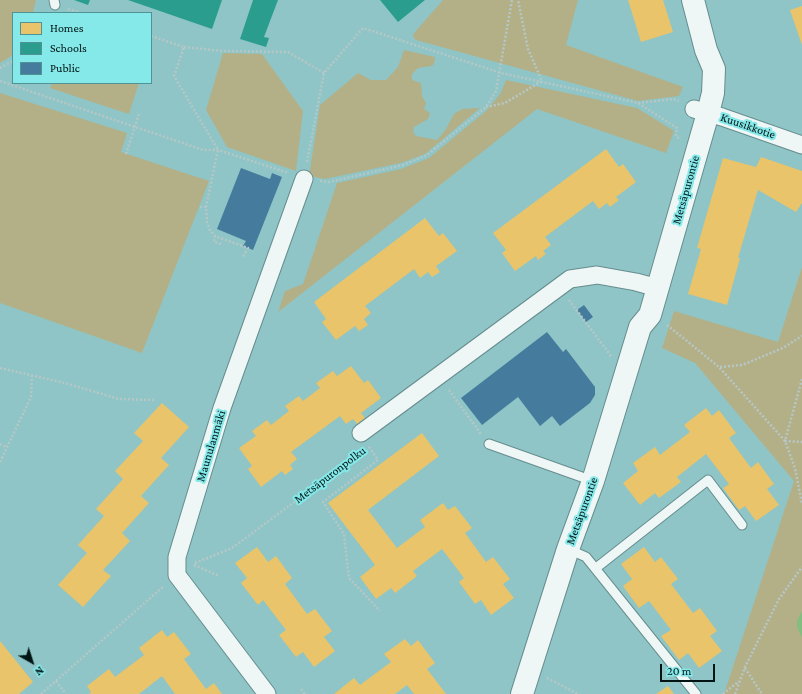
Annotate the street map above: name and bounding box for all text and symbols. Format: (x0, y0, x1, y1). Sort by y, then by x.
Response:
legend (12, 12, 152, 84)
text: Homes (50, 21, 83, 35)
text: Schools (50, 41, 87, 55)
text: Public (50, 61, 80, 75)
street label: Kuusikkotie (719, 110, 777, 142)
street label: Metsäpurontie (669, 154, 703, 226)
street label: Maunulanmäki (193, 409, 229, 483)
street label: Metsäpuronpolku (291, 443, 369, 507)
street label: Metsäpurontie (563, 475, 601, 547)
north arrow (12, 642, 52, 682)
scale bar (662, 656, 717, 682)
text: N (33, 664, 46, 678)
text: 20 m (667, 664, 691, 678)

